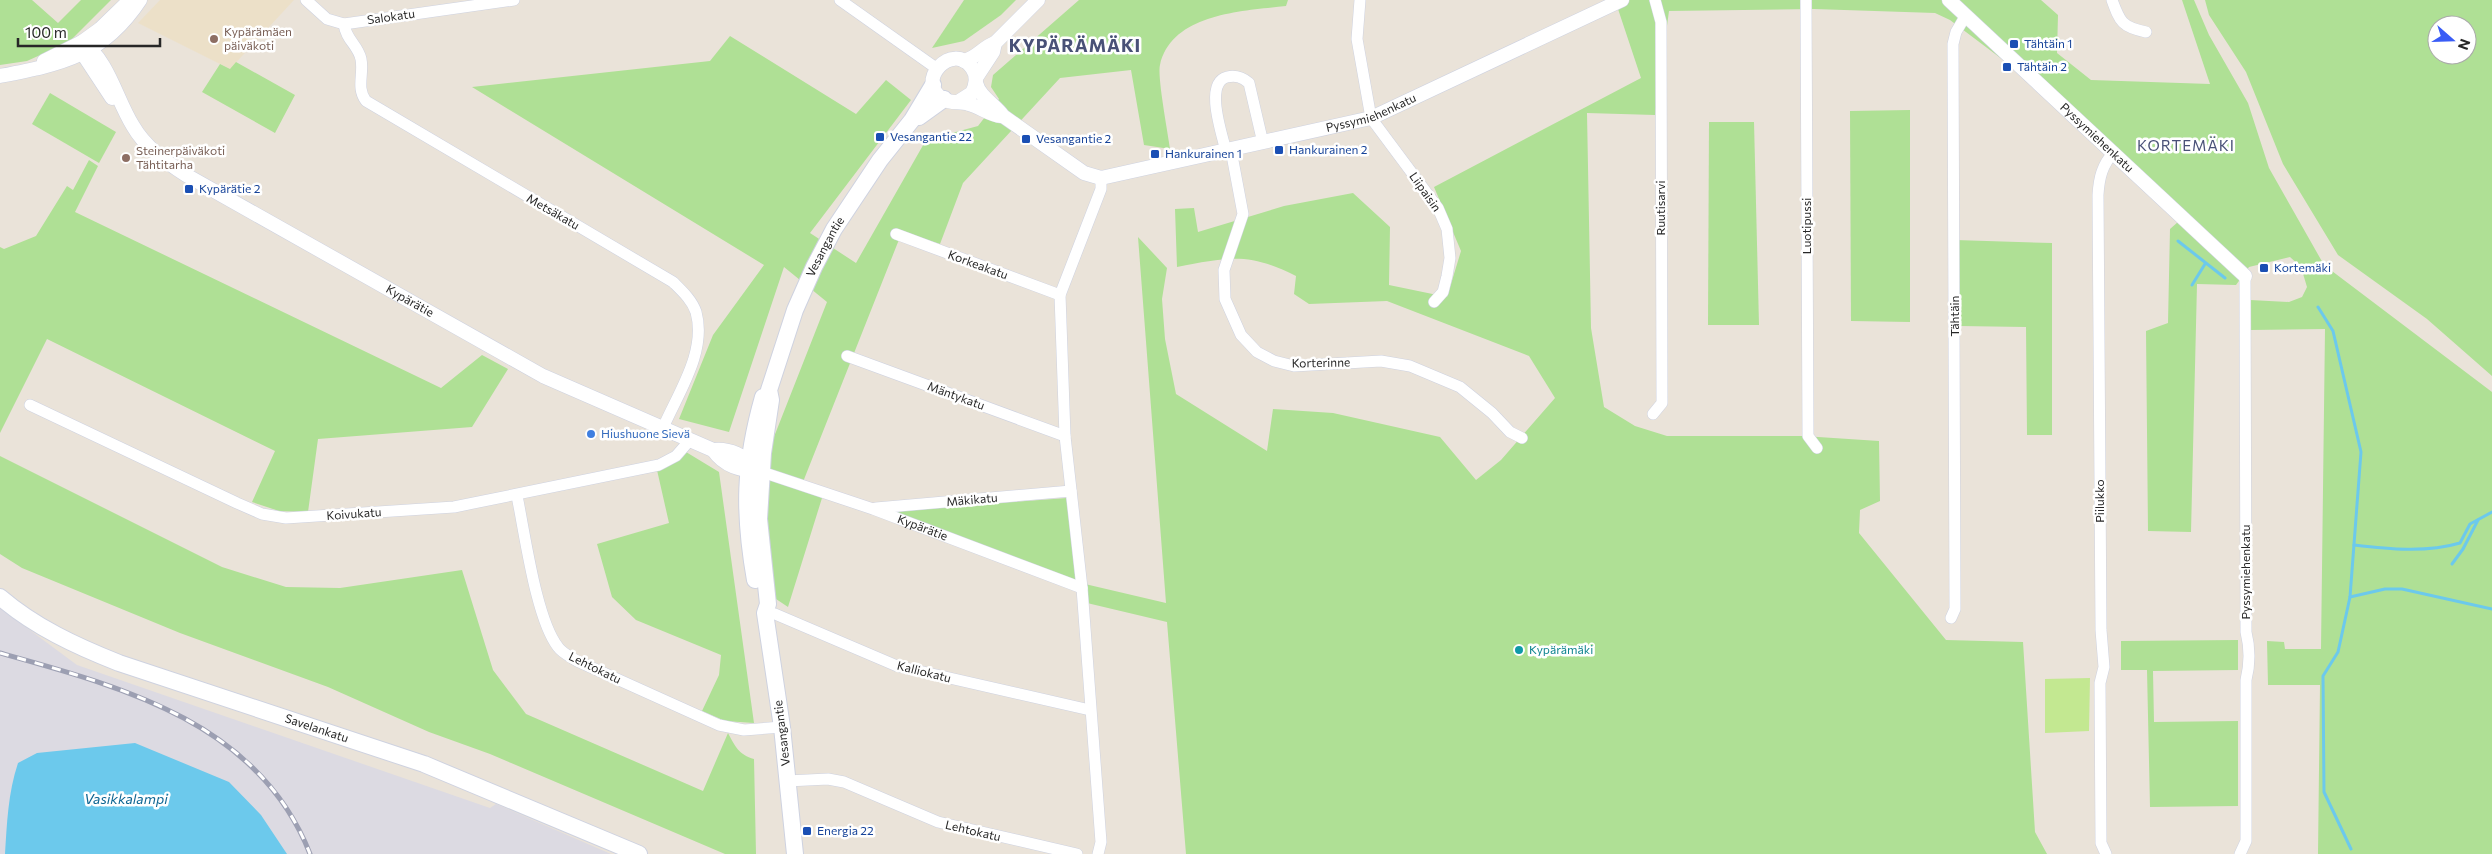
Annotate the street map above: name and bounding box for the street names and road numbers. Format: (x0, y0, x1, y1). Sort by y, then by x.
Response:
street label: Salokatu (366, 6, 416, 26)
street label: Pyssymiehenkatu (1324, 90, 1418, 134)
street label: Pyssymiehenkatu (2058, 99, 2137, 175)
street label: Liipaisin (1407, 169, 1444, 214)
street label: Ruutisarvi (1653, 180, 1667, 236)
street label: Metsäkatu (525, 190, 582, 232)
street label: Luotipussi (1799, 198, 1813, 254)
street label: Vesangantie (803, 214, 846, 279)
street label: Korkeakatu (946, 247, 1010, 281)
street label: Kypärätie (384, 281, 437, 319)
street label: Tähtäin (1947, 296, 1961, 336)
street label: Korterinne (1292, 354, 1350, 370)
street label: Mäntykatu (926, 378, 987, 412)
street label: Piilukko (2092, 479, 2106, 523)
street label: Mäkikatu (946, 490, 998, 508)
street label: Koivukatu (326, 504, 382, 522)
street label: Kypärätie (896, 511, 950, 543)
street label: Pyssymiehenkatu (2238, 524, 2252, 620)
street label: Lehtokatu (567, 648, 624, 686)
street label: Kalliokatu (896, 658, 953, 684)
street label: Vesangantie (770, 699, 792, 767)
street label: Savelankatu (283, 710, 351, 745)
street label: Lehtokatu (944, 817, 1002, 843)

